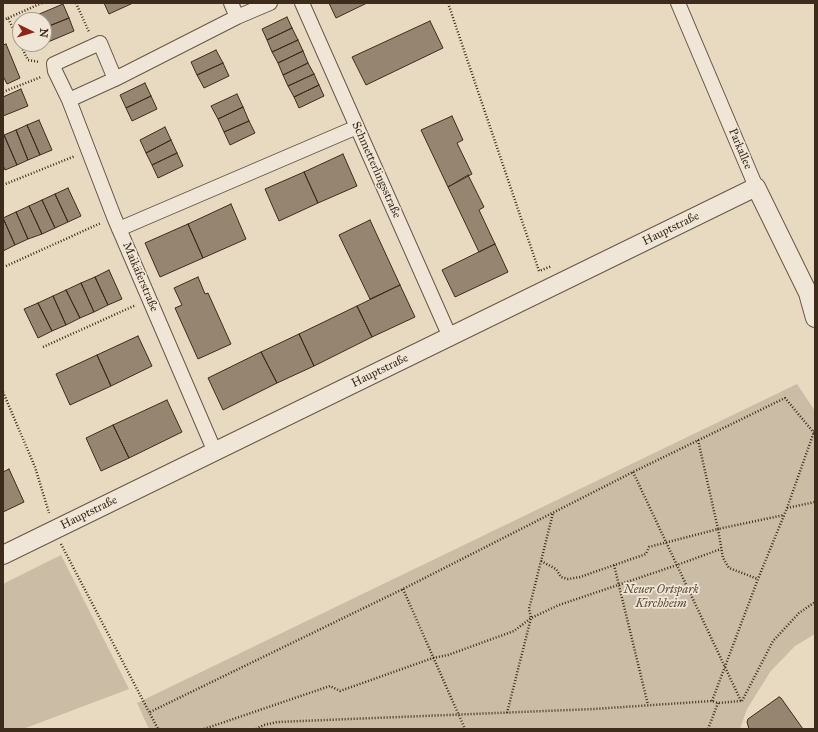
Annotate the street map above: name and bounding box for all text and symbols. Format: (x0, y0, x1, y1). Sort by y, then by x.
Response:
north arrow (12, 12, 52, 52)
text: N (37, 28, 50, 38)
street label: Schmetterlingsstraße (348, 120, 404, 220)
street label: Parkallee (725, 126, 755, 172)
street label: Hauptstraße (640, 209, 702, 249)
street label: Maikäferstraße (119, 240, 161, 314)
street label: Hauptstraße (349, 351, 411, 391)
street label: Hauptstraße (58, 493, 120, 533)
park label: Neuer Ortspark Kirchheim (623, 583, 699, 611)

